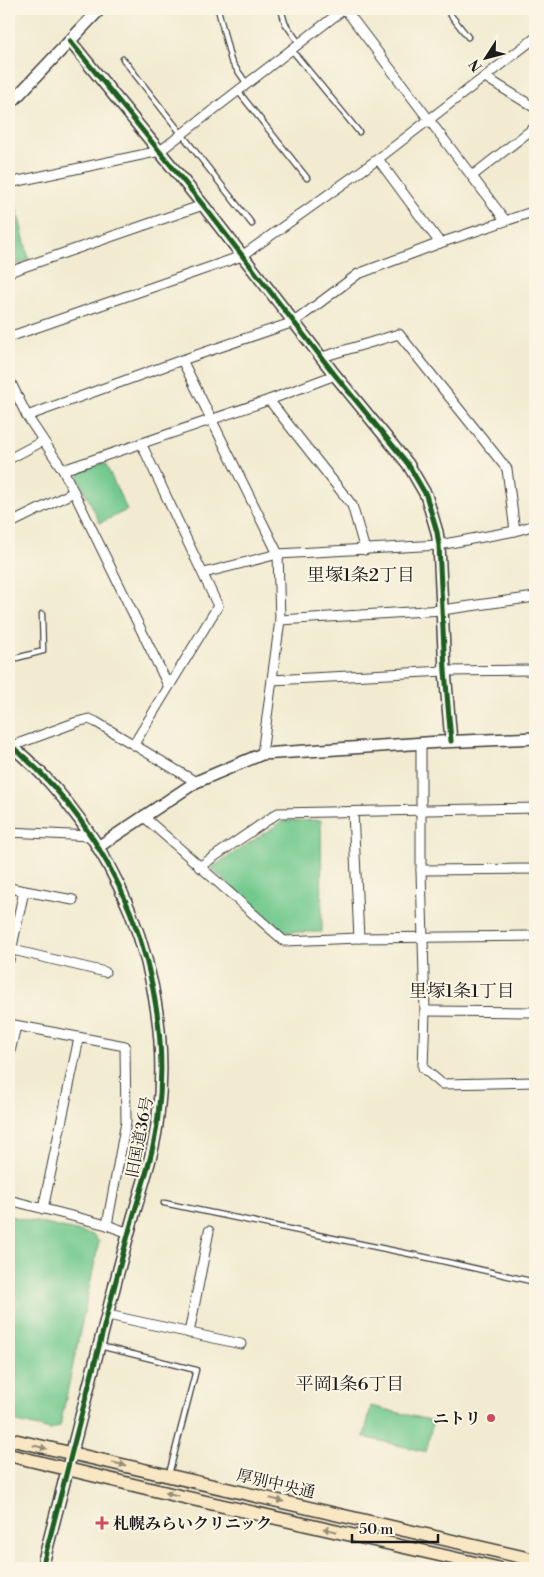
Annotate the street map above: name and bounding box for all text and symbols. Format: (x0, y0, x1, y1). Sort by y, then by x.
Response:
north arrow (462, 32, 512, 82)
text: N (466, 55, 487, 75)
district label: 里塚1条2丁目 (307, 564, 415, 587)
district label: 里塚1条1丁目 (409, 980, 515, 1003)
street label: 旧国道36号 (122, 1095, 158, 1180)
district label: 平岡1条6丁目 (296, 1373, 404, 1396)
place label: ニトリ (433, 1409, 481, 1429)
marker: ニトリ (485, 1412, 497, 1424)
one-way arrow (32, 1443, 47, 1451)
one-way arrow (111, 1460, 127, 1468)
street label: 厚別中央通 (235, 1465, 317, 1503)
one-way arrow (164, 1490, 179, 1498)
one-way arrow (270, 1496, 285, 1504)
scale bar (352, 1512, 438, 1544)
place label: 札幌みらいクリニック (113, 1514, 272, 1534)
marker: 札幌みらいクリニック (95, 1516, 109, 1530)
text: 50 m (359, 1520, 393, 1539)
one-way arrow (323, 1526, 338, 1534)

